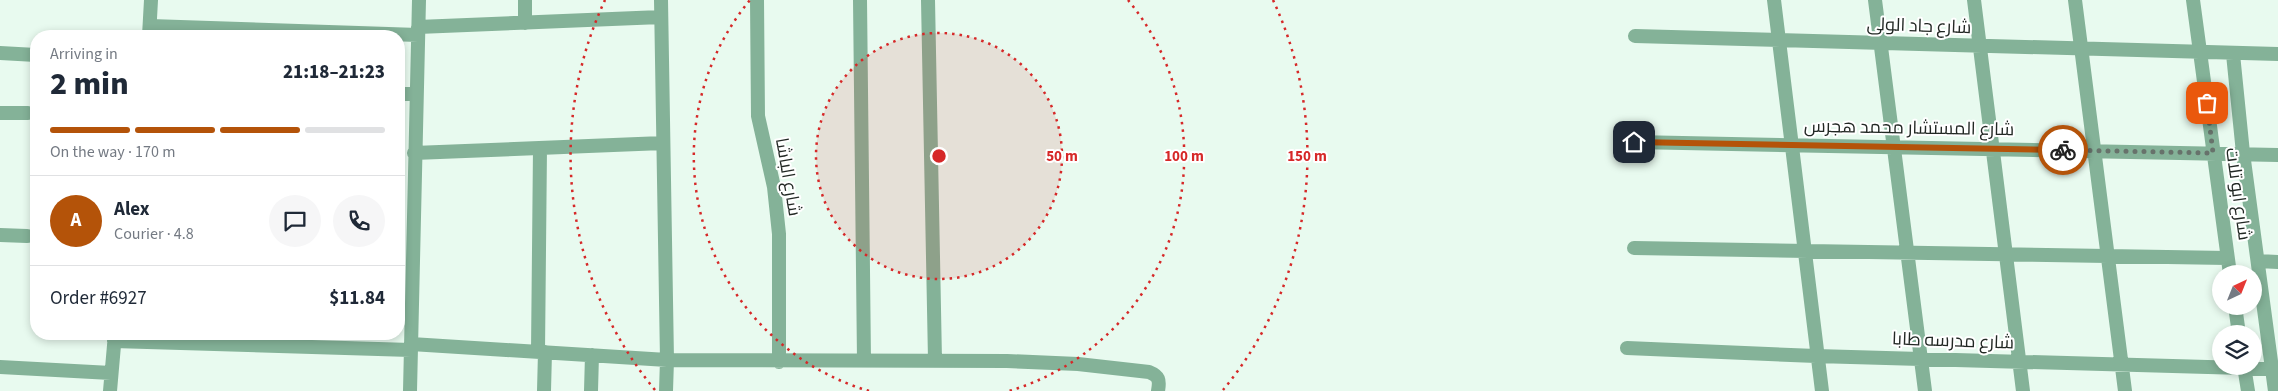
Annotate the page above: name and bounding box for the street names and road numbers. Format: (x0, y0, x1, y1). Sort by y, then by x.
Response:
street label: شارع جاد الولى (1866, 12, 1972, 40)
street label: شارع المستشار محمد هجرس (1804, 114, 2014, 142)
street label: شارع الباشا (769, 136, 807, 218)
street label: شارع ابو تلات (2219, 146, 2257, 242)
street label: شارع مدرسه طابا (1892, 326, 2014, 356)

